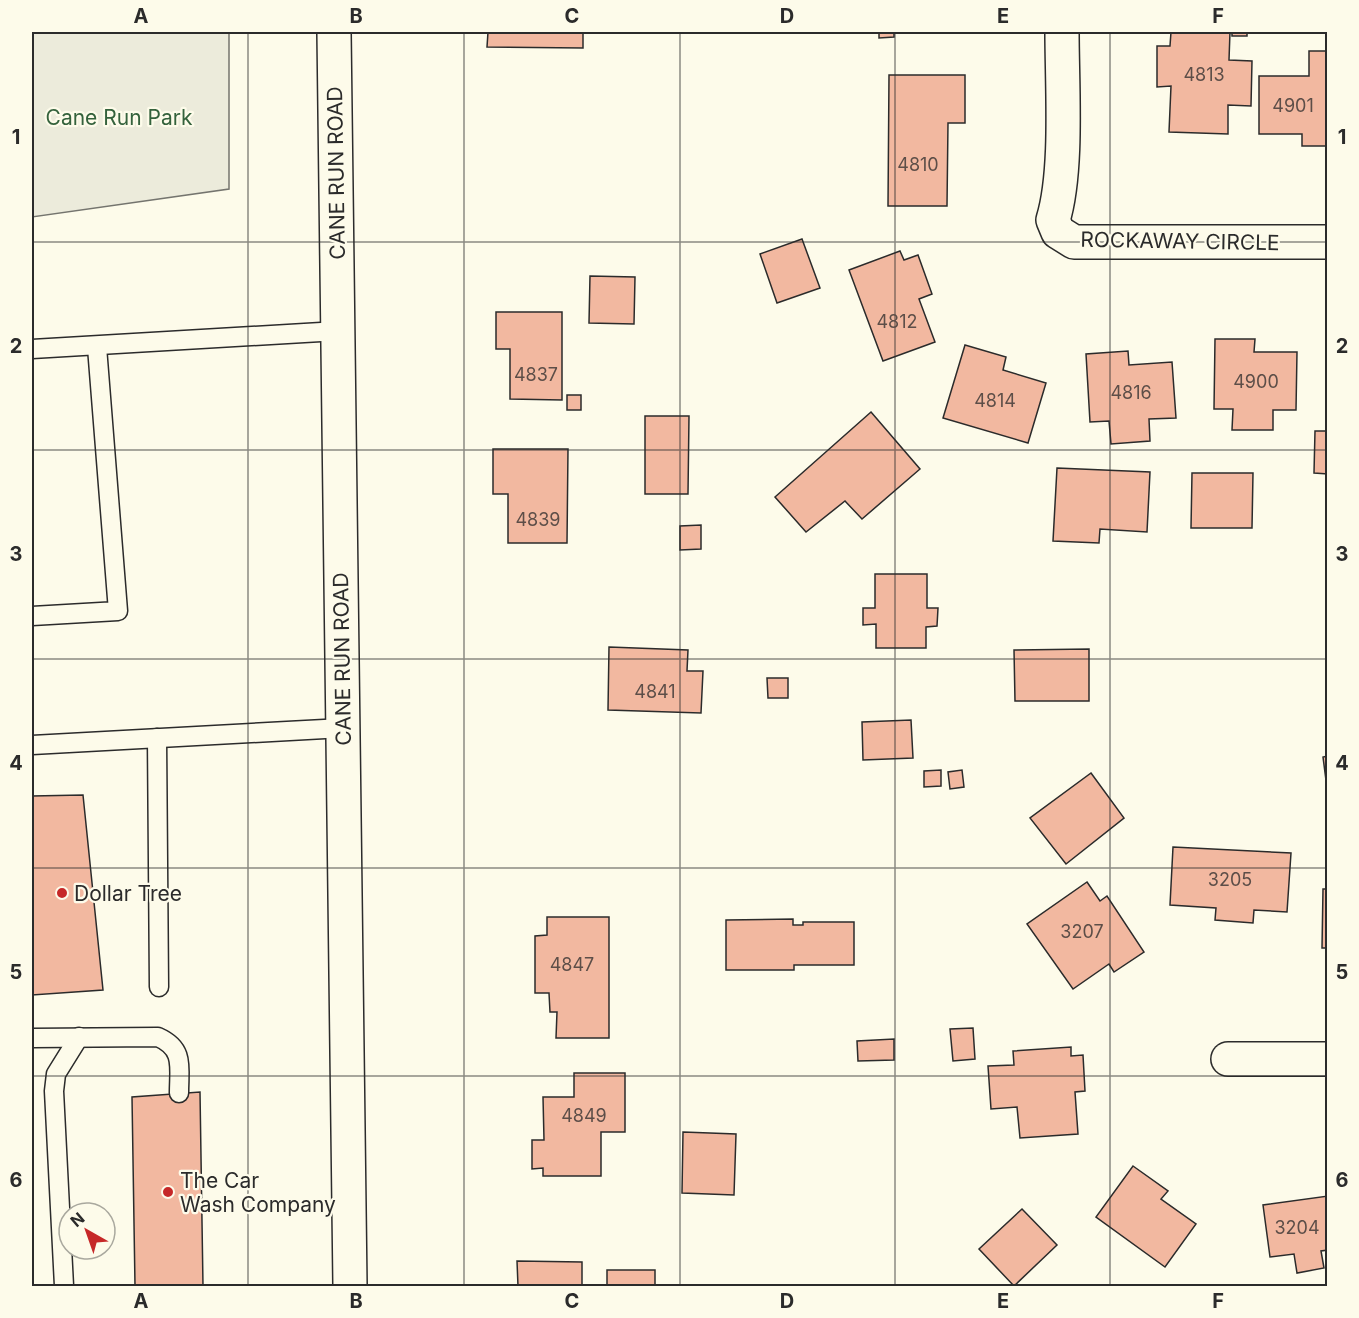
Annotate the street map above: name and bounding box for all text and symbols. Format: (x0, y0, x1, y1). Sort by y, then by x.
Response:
text: A (134, 4, 149, 28)
text: B (349, 4, 363, 28)
text: C (565, 4, 579, 28)
text: D (780, 4, 794, 28)
text: E (997, 4, 1009, 28)
text: F (1212, 4, 1224, 28)
house number: 4813 (1183, 64, 1225, 85)
street label: CANE RUN ROAD (322, 86, 350, 260)
house number: 4901 (1272, 95, 1314, 116)
park label: Cane Run Park (46, 105, 193, 130)
text: 1 (12, 125, 20, 149)
text: 1 (1338, 125, 1346, 149)
house number: 4810 (897, 154, 939, 175)
street label: ROCKAWAY CIRCLE (1080, 227, 1280, 255)
house number: 4812 (876, 311, 918, 332)
text: 2 (10, 334, 22, 358)
text: 2 (1336, 334, 1348, 358)
house number: 4837 (514, 364, 558, 385)
house number: 4900 (1233, 371, 1279, 392)
house number: 4816 (1110, 382, 1152, 403)
house number: 4814 (974, 390, 1016, 411)
house number: 4839 (515, 509, 561, 530)
text: 3 (10, 542, 22, 566)
text: 3 (1336, 542, 1348, 566)
street label: CANE RUN ROAD (328, 572, 356, 746)
house number: 4841 (634, 681, 676, 702)
text: 4 (9, 751, 23, 775)
text: 4 (1335, 751, 1349, 775)
house number: 3205 (1208, 869, 1252, 890)
place label: Dollar Tree (74, 881, 182, 906)
marker: Dollar Tree (55, 886, 69, 900)
house number: 3207 (1060, 921, 1104, 942)
house number: 4847 (550, 954, 594, 975)
text: 5 (10, 960, 22, 984)
text: 5 (1336, 960, 1348, 984)
house number: 4849 (561, 1105, 607, 1126)
text: 6 (10, 1168, 23, 1192)
place label: The Car Wash Company (180, 1168, 336, 1217)
text: 6 (1336, 1168, 1349, 1192)
marker: The Car Wash Company (161, 1185, 175, 1199)
north arrow (57, 1201, 117, 1261)
text: N (66, 1208, 88, 1231)
house number: 3204 (1274, 1217, 1320, 1238)
text: A (134, 1289, 149, 1313)
text: B (349, 1289, 363, 1313)
text: C (565, 1289, 579, 1313)
text: D (780, 1289, 794, 1313)
text: E (997, 1289, 1009, 1313)
text: F (1212, 1289, 1224, 1313)

